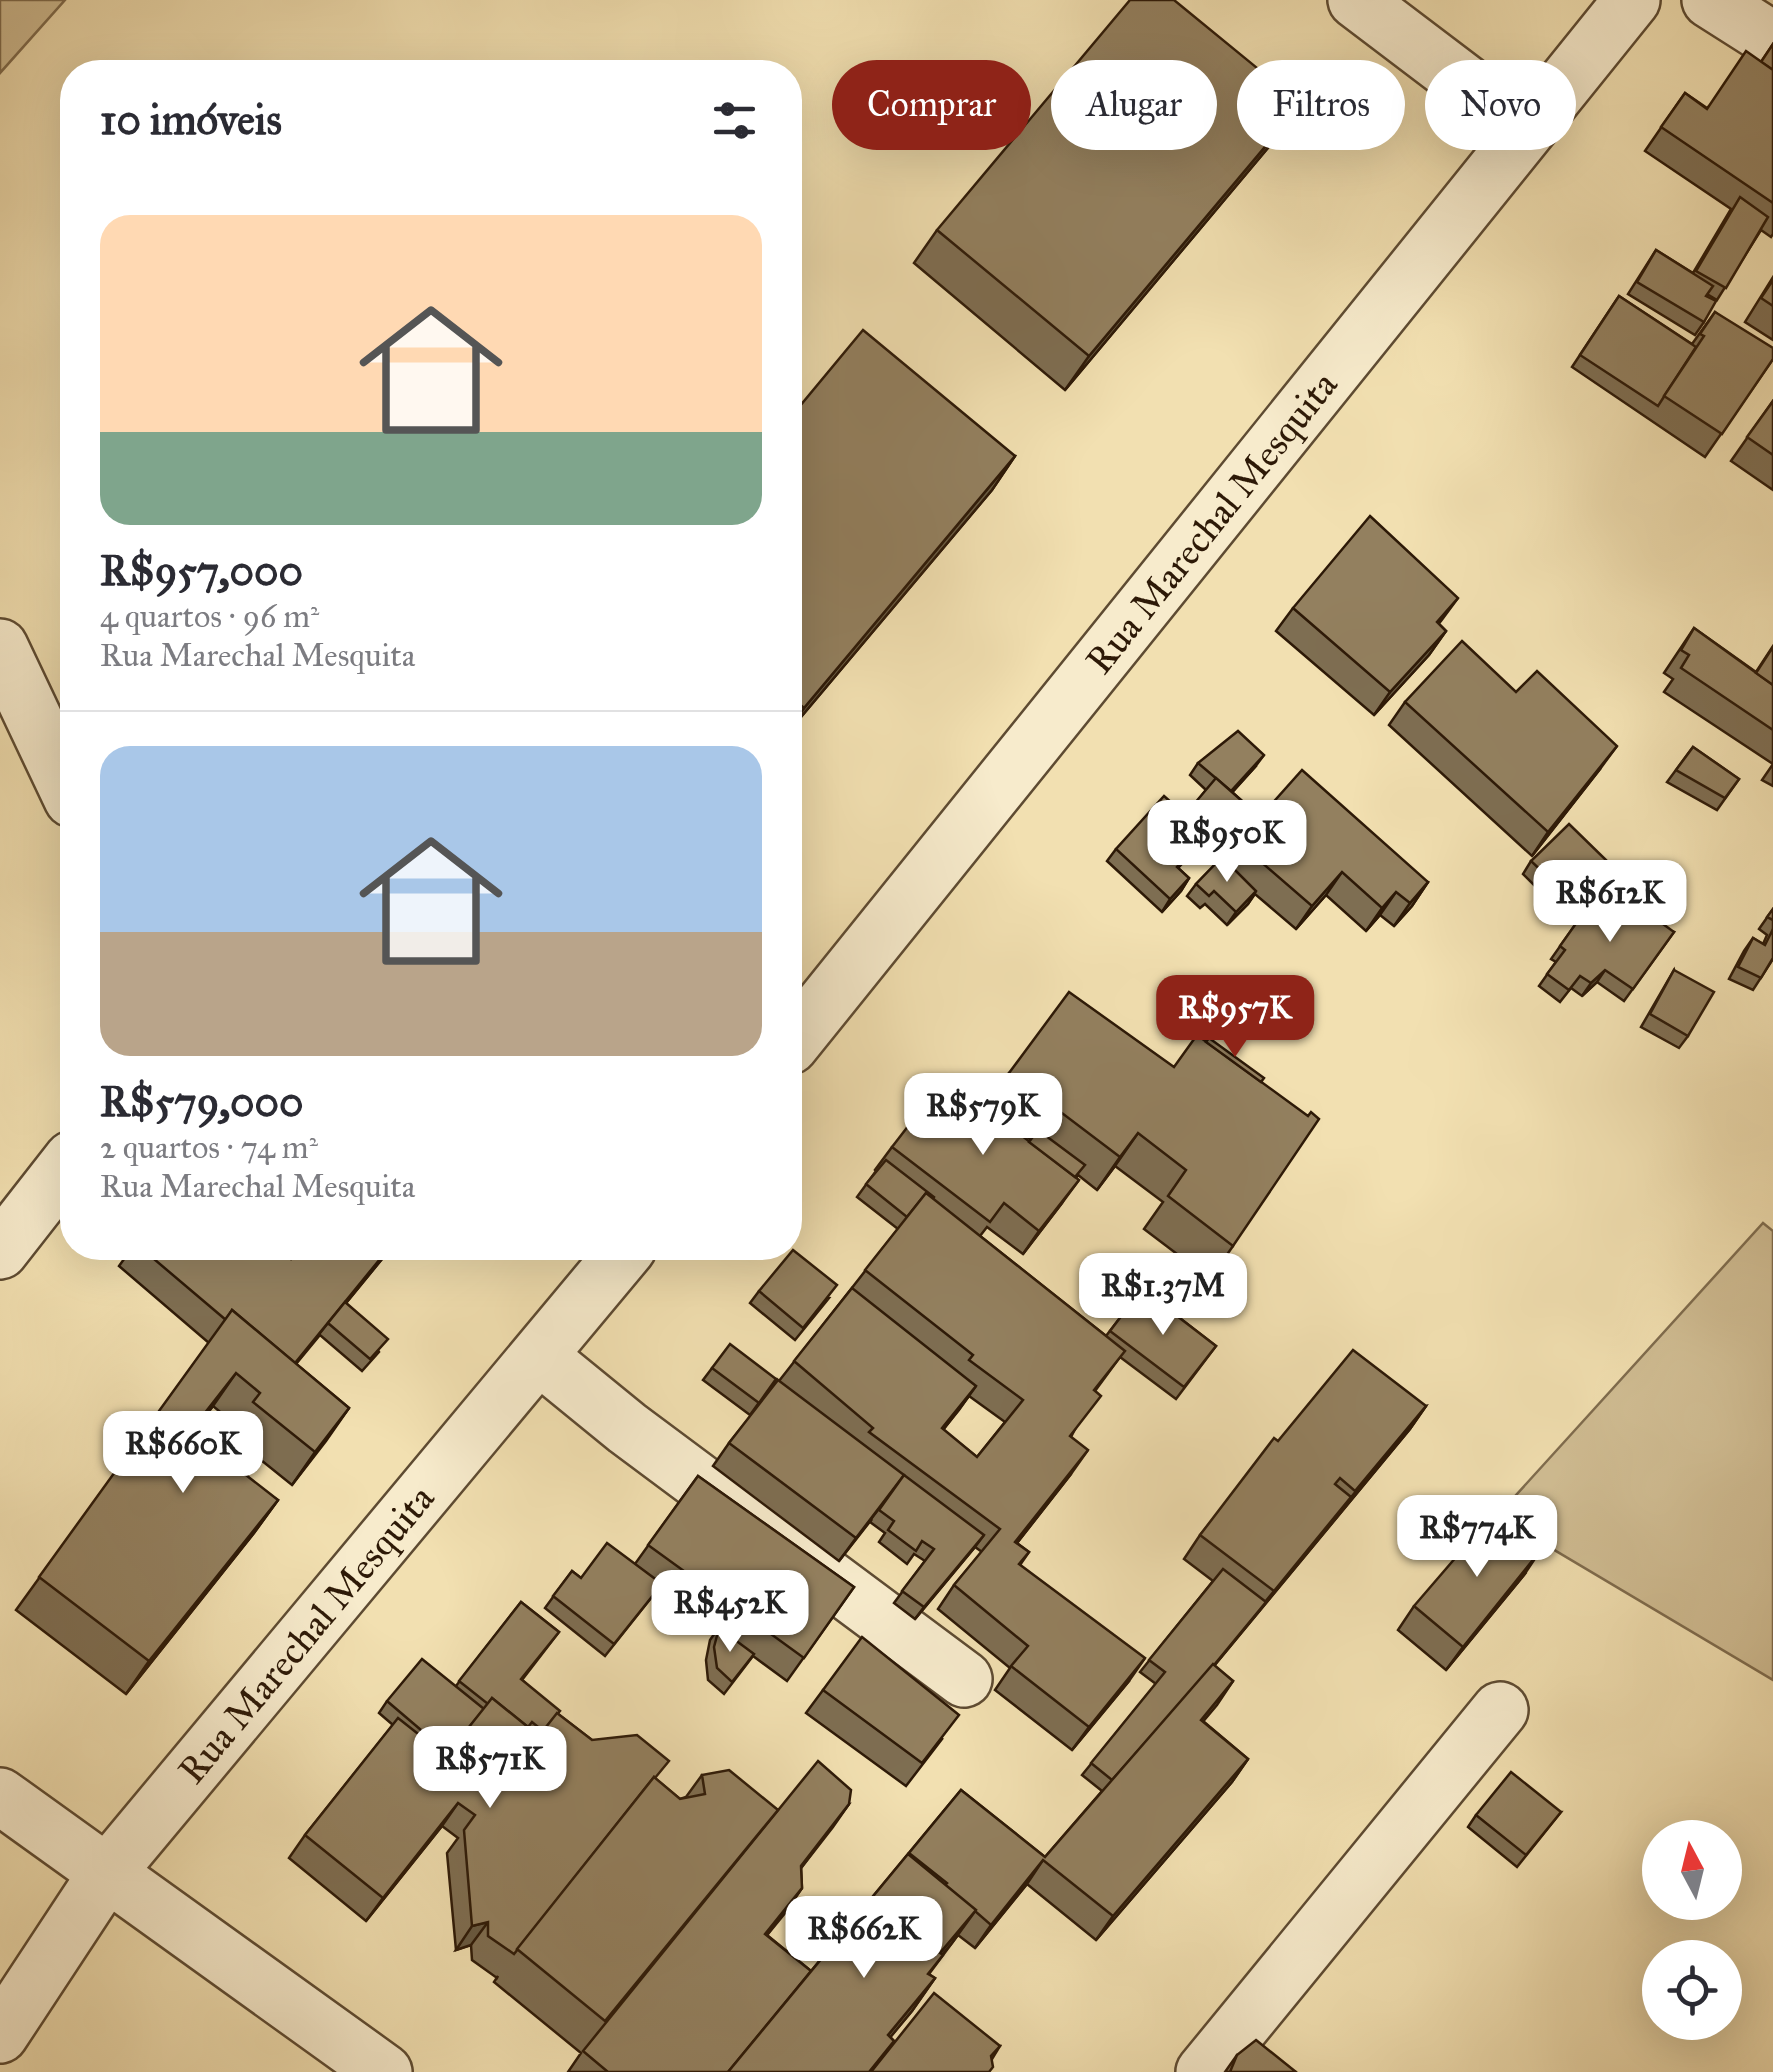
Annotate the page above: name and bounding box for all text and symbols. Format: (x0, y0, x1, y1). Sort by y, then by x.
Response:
chip: Comprar (832, 60, 1031, 150)
chip: Alugar (1051, 60, 1217, 150)
chip: Filtros (1237, 60, 1405, 150)
chip: Novo (1425, 60, 1576, 150)
icon: filters (707, 93, 762, 148)
text: 10 imóveis (100, 94, 282, 146)
icon: home (341, 280, 521, 460)
street label: Rua Marechal Mesquita (1076, 362, 1347, 683)
text: R$957,000 (100, 545, 303, 597)
text: 4 quartos · 96 m² (100, 597, 319, 636)
text: Rua Marechal Mesquita (100, 636, 415, 675)
pin: R$950K (1146, 800, 1308, 885)
icon: home (341, 811, 521, 991)
text: R$950K (1169, 813, 1285, 852)
pin: R$612K (1529, 860, 1691, 945)
text: R$612K (1555, 873, 1665, 912)
pin: R$957K (1154, 975, 1316, 1060)
text: R$957K (1178, 988, 1292, 1027)
pin: R$579K (902, 1073, 1064, 1158)
text: R$579,000 (100, 1076, 303, 1128)
text: R$579K (926, 1086, 1040, 1125)
text: 2 quartos · 74 m² (100, 1128, 318, 1167)
text: Rua Marechal Mesquita (100, 1167, 415, 1206)
pin: R$1.37M (1071, 1253, 1255, 1338)
text: R$1.37M (1101, 1266, 1225, 1305)
pin: R$660K (102, 1411, 264, 1496)
text: R$660K (125, 1424, 241, 1463)
street label: Rua Marechal Mesquita (168, 1475, 444, 1793)
pin: R$774K (1396, 1495, 1558, 1580)
text: R$774K (1419, 1508, 1535, 1547)
pin: R$452K (649, 1570, 811, 1655)
text: R$452K (674, 1583, 786, 1622)
pin: R$571K (409, 1726, 571, 1811)
text: R$571K (435, 1739, 545, 1778)
north arrow (1642, 1820, 1742, 1920)
map controls (1642, 1820, 1742, 2040)
pin: R$662K (783, 1896, 945, 1981)
text: R$662K (807, 1909, 921, 1948)
button: locate (1642, 1940, 1742, 2040)

